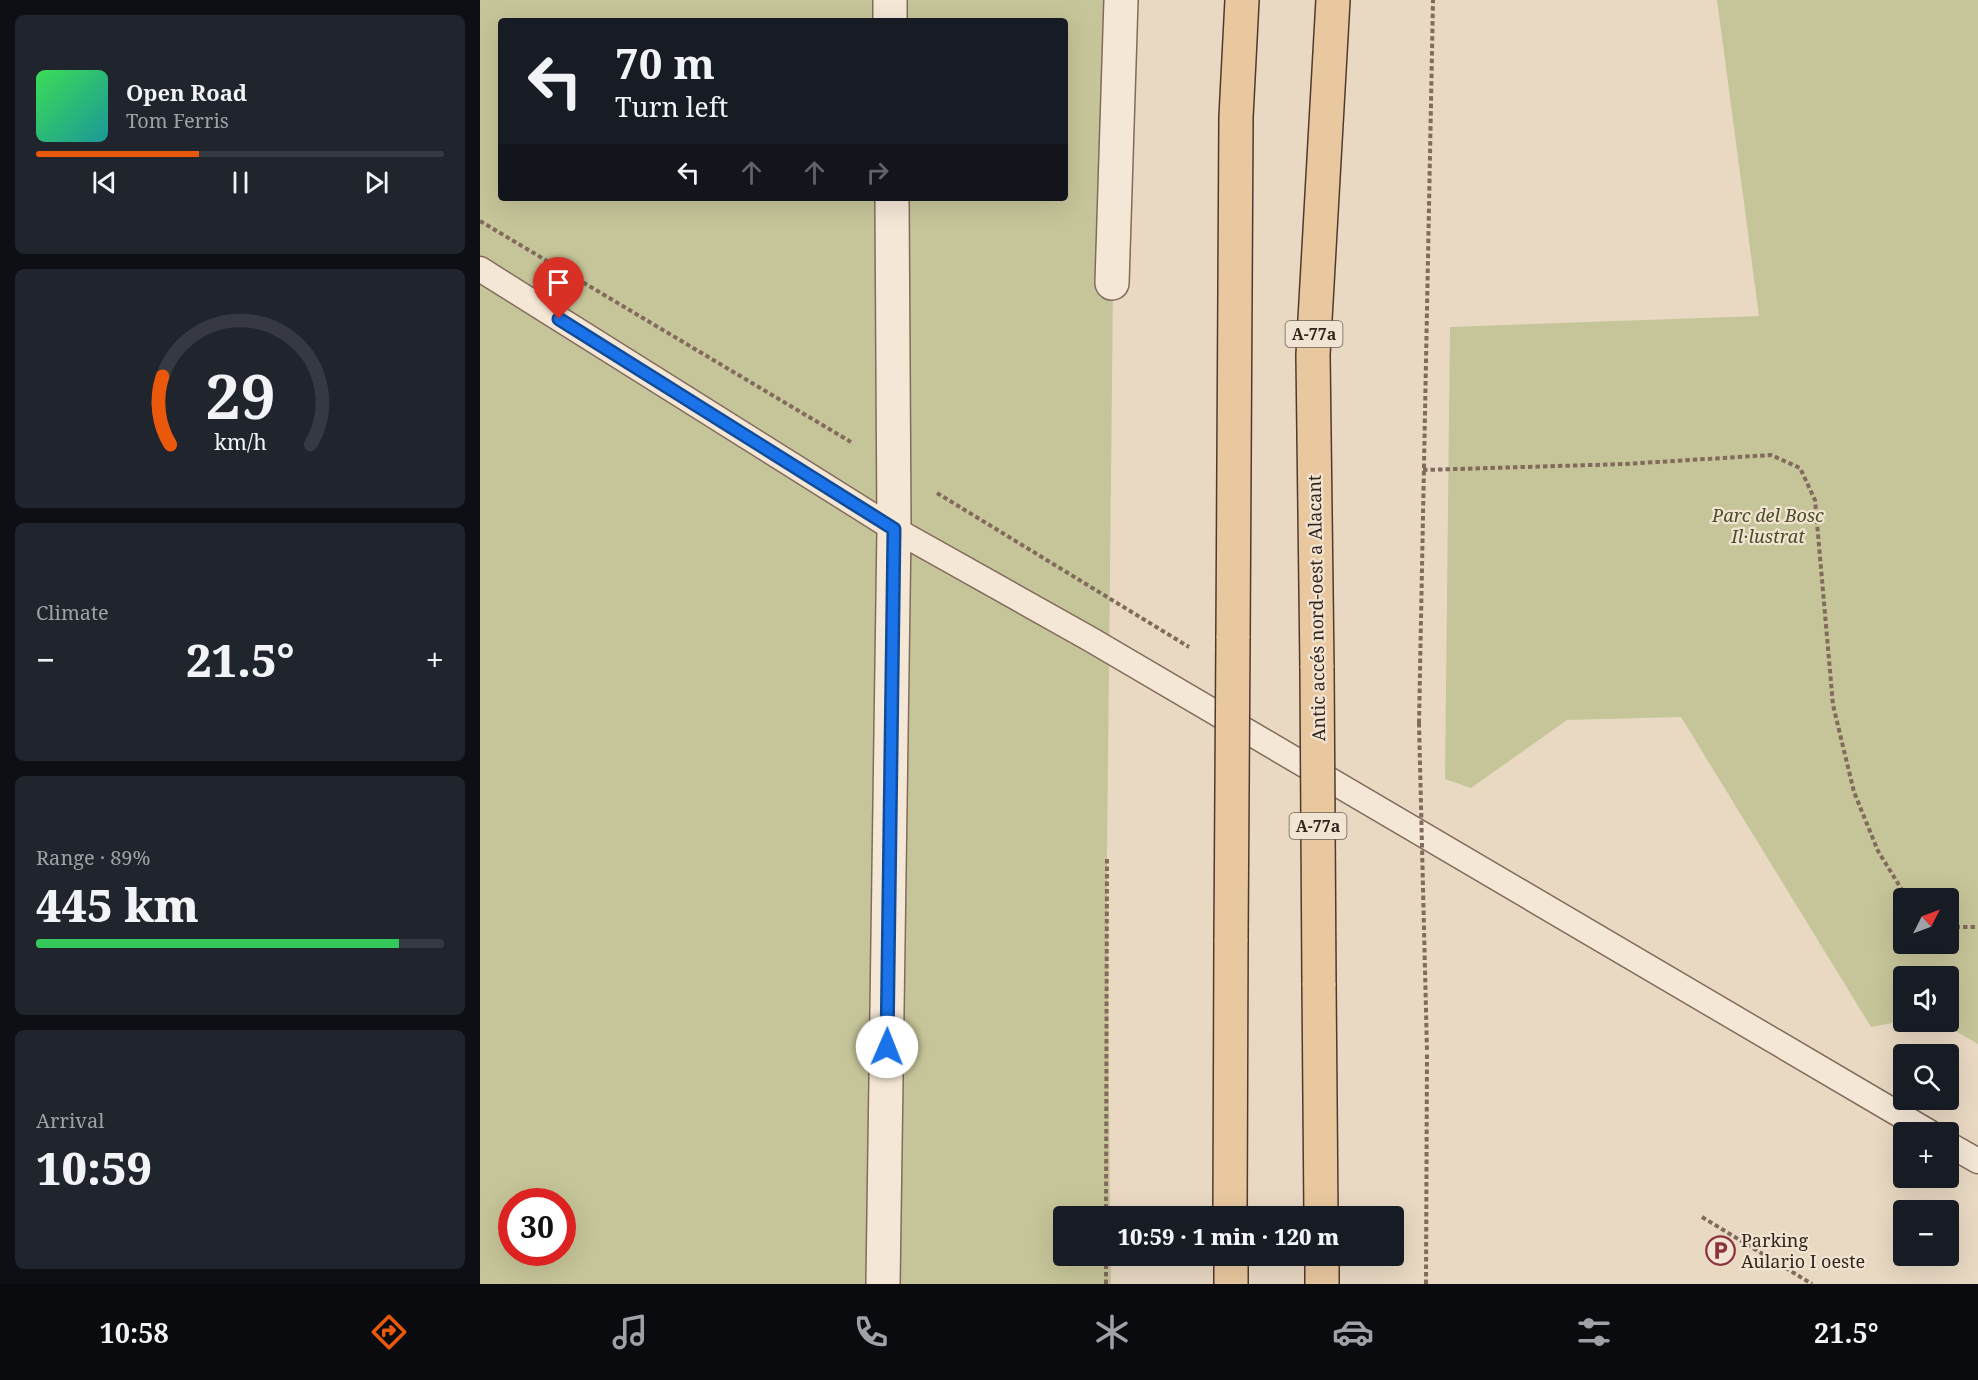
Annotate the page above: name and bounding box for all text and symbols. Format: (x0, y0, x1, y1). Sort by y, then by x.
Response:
text: 70 m (615, 34, 715, 91)
icon: left (516, 42, 594, 120)
text: Open Road (126, 77, 247, 107)
text: Turn left (615, 88, 728, 125)
text: Tom Ferris (126, 107, 229, 134)
icon: left (672, 156, 705, 189)
icon: ahead (735, 156, 768, 189)
icon: ahead (798, 156, 831, 189)
icon: right (861, 156, 894, 189)
icon: previous (88, 166, 121, 199)
icon: pause (224, 166, 257, 199)
icon: next (360, 166, 393, 199)
pin (533, 257, 584, 319)
icon: arrive (542, 266, 575, 299)
road number: A-77a (1286, 321, 1342, 347)
text: 29 (205, 352, 275, 437)
text: km/h (214, 428, 267, 457)
street label: Antic accés nord-oest a Alacant (1302, 474, 1330, 742)
park label: Parc del Bosc Il·lustrat (1711, 503, 1824, 548)
text: Climate (36, 599, 109, 626)
text: 21.5° (186, 629, 295, 690)
text: − (36, 637, 55, 682)
text: + (426, 637, 444, 682)
road number: A-77a (1290, 813, 1346, 839)
text: Range · 89% (36, 844, 150, 871)
text: 445 km (36, 874, 199, 935)
north arrow (1893, 888, 1959, 954)
map controls (1893, 888, 1959, 1266)
button: sound (1893, 966, 1959, 1032)
position arrow (855, 1015, 919, 1079)
button: search (1893, 1044, 1959, 1110)
text: Arrival (36, 1107, 104, 1134)
button: + (1893, 1122, 1959, 1188)
text: 10:59 (36, 1137, 152, 1198)
speed limit sign: 30 (498, 1188, 576, 1266)
button: − (1893, 1200, 1959, 1266)
text: 10:59 · 1 min · 120 m (1118, 1221, 1339, 1251)
place label: Parking Aulario I oeste (1741, 1228, 1865, 1273)
parking icon: Parking Aulario I oeste (1704, 1234, 1736, 1266)
icon: directions (368, 1311, 410, 1353)
icon: music (609, 1311, 651, 1353)
icon: phone (850, 1311, 892, 1353)
icon: climate (1091, 1311, 1133, 1353)
icon: car (1332, 1311, 1374, 1353)
icon: filters (1573, 1311, 1615, 1353)
text: 10:58 (100, 1314, 169, 1351)
text: 21.5° (1814, 1314, 1878, 1351)

